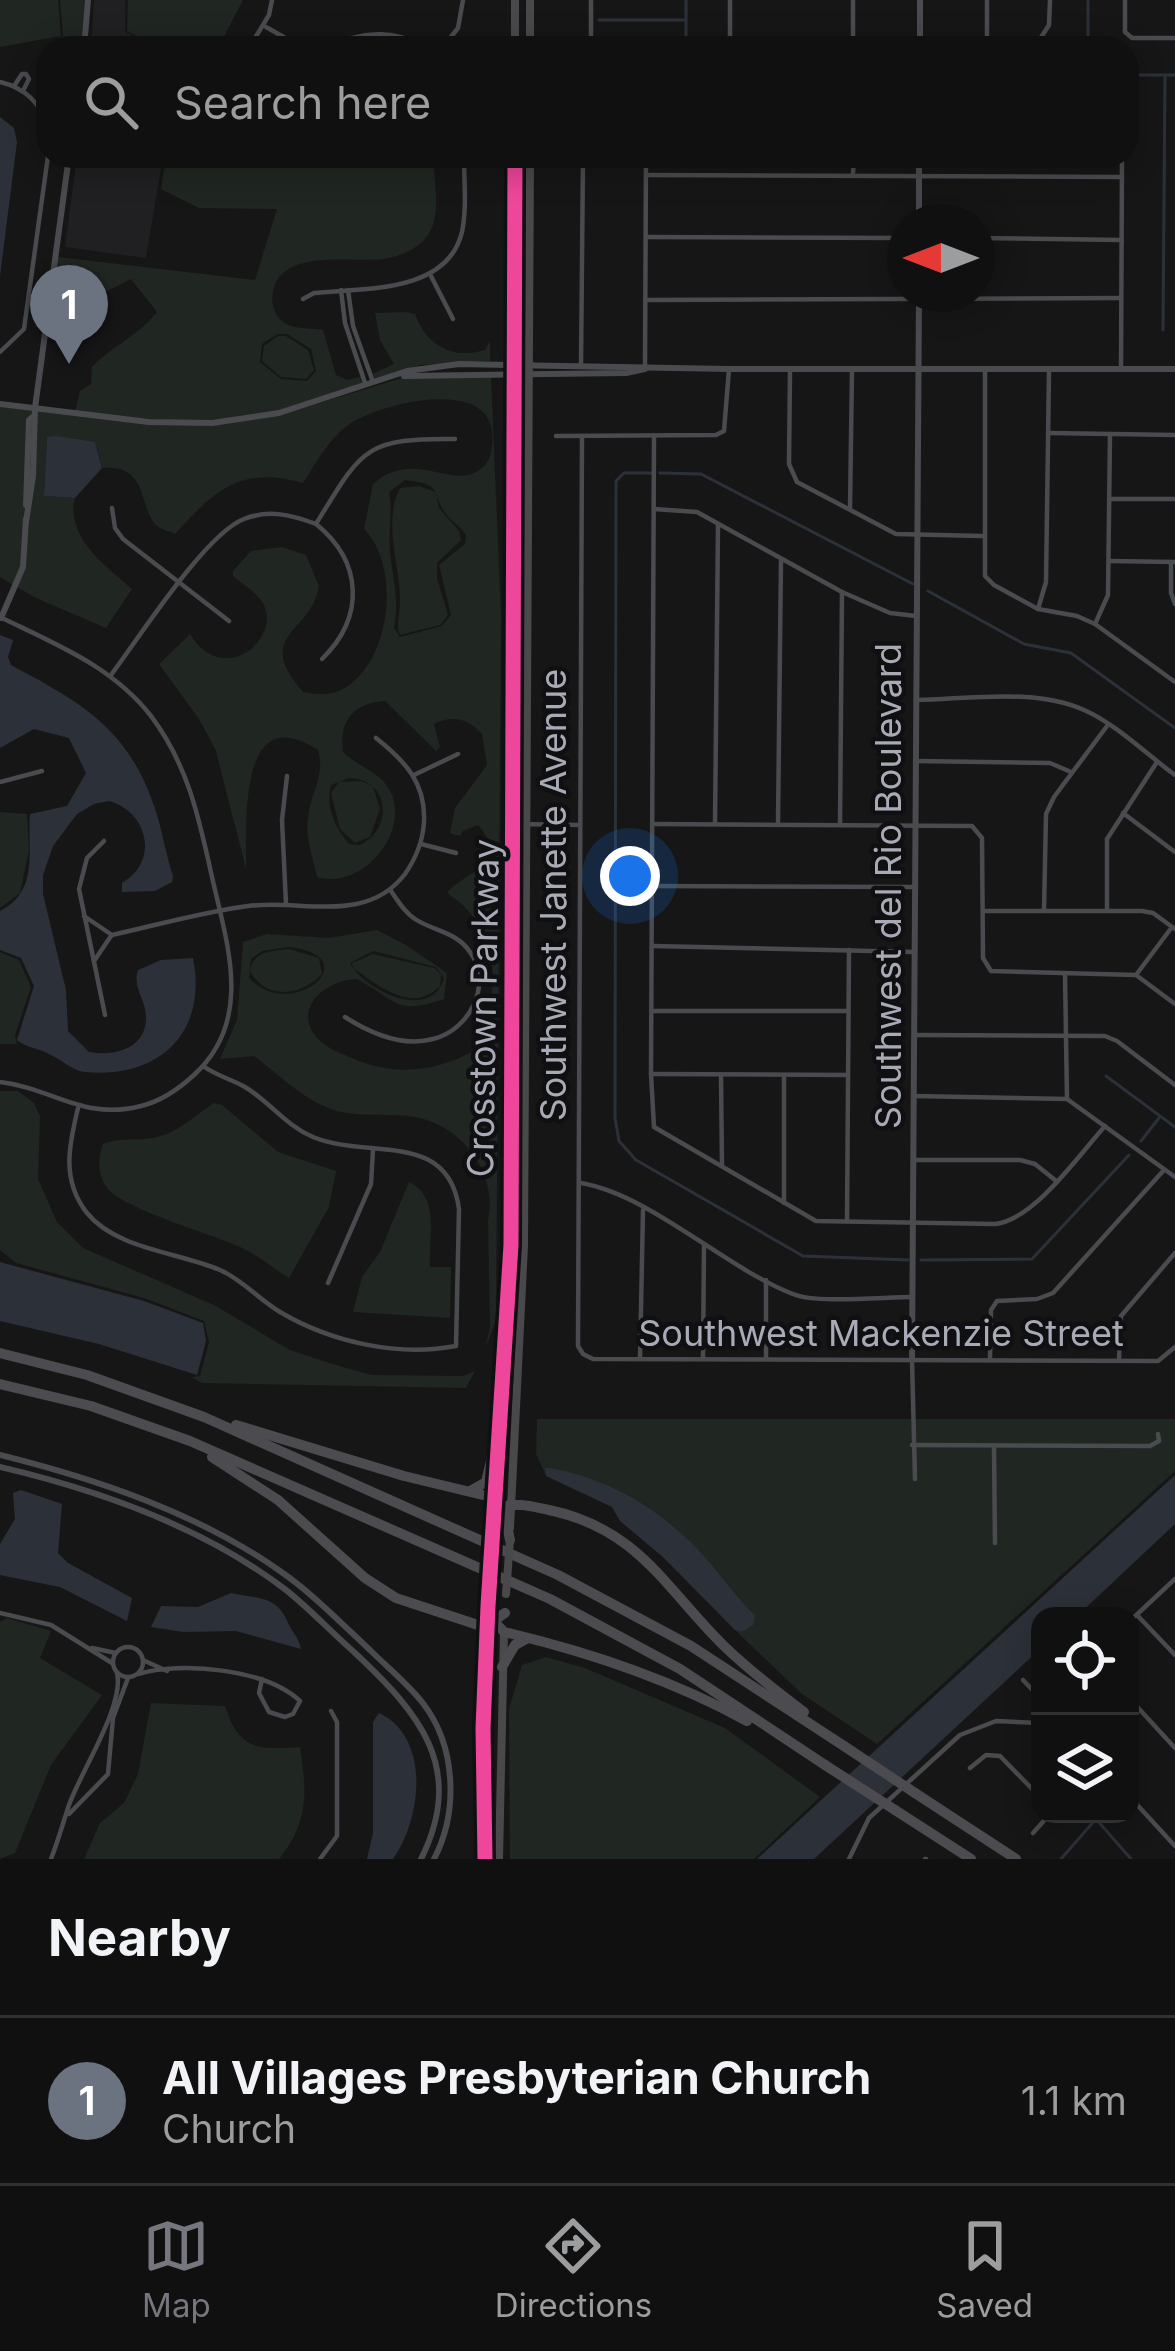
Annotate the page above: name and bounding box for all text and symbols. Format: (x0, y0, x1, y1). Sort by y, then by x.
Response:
search box (36, 36, 1139, 168)
icon: search (78, 69, 144, 135)
text: Search here (174, 75, 431, 130)
north arrow (887, 204, 995, 312)
pin: 1 (30, 265, 108, 364)
street label: Southwest del Rio Boulevard (866, 643, 910, 1129)
street label: Southwest Janette Avenue (531, 669, 575, 1121)
street label: Crosstown Parkway (458, 838, 508, 1178)
your location (600, 846, 660, 906)
street label: Southwest Mackenzie Street (638, 1311, 1124, 1355)
map controls (1031, 1607, 1139, 1823)
button: locate (1031, 1607, 1139, 1715)
button: layers (1031, 1715, 1139, 1823)
text: Nearby (48, 1907, 231, 1968)
text: All Villages Presbyterian Church (162, 2050, 871, 2105)
text: 1 (79, 2077, 95, 2124)
text: 1.1 km (1021, 2077, 1127, 2124)
text: Church (162, 2105, 296, 2152)
tab: Map (142, 2213, 211, 2325)
tab: Directions (495, 2213, 652, 2325)
tab: Saved (936, 2213, 1033, 2325)

